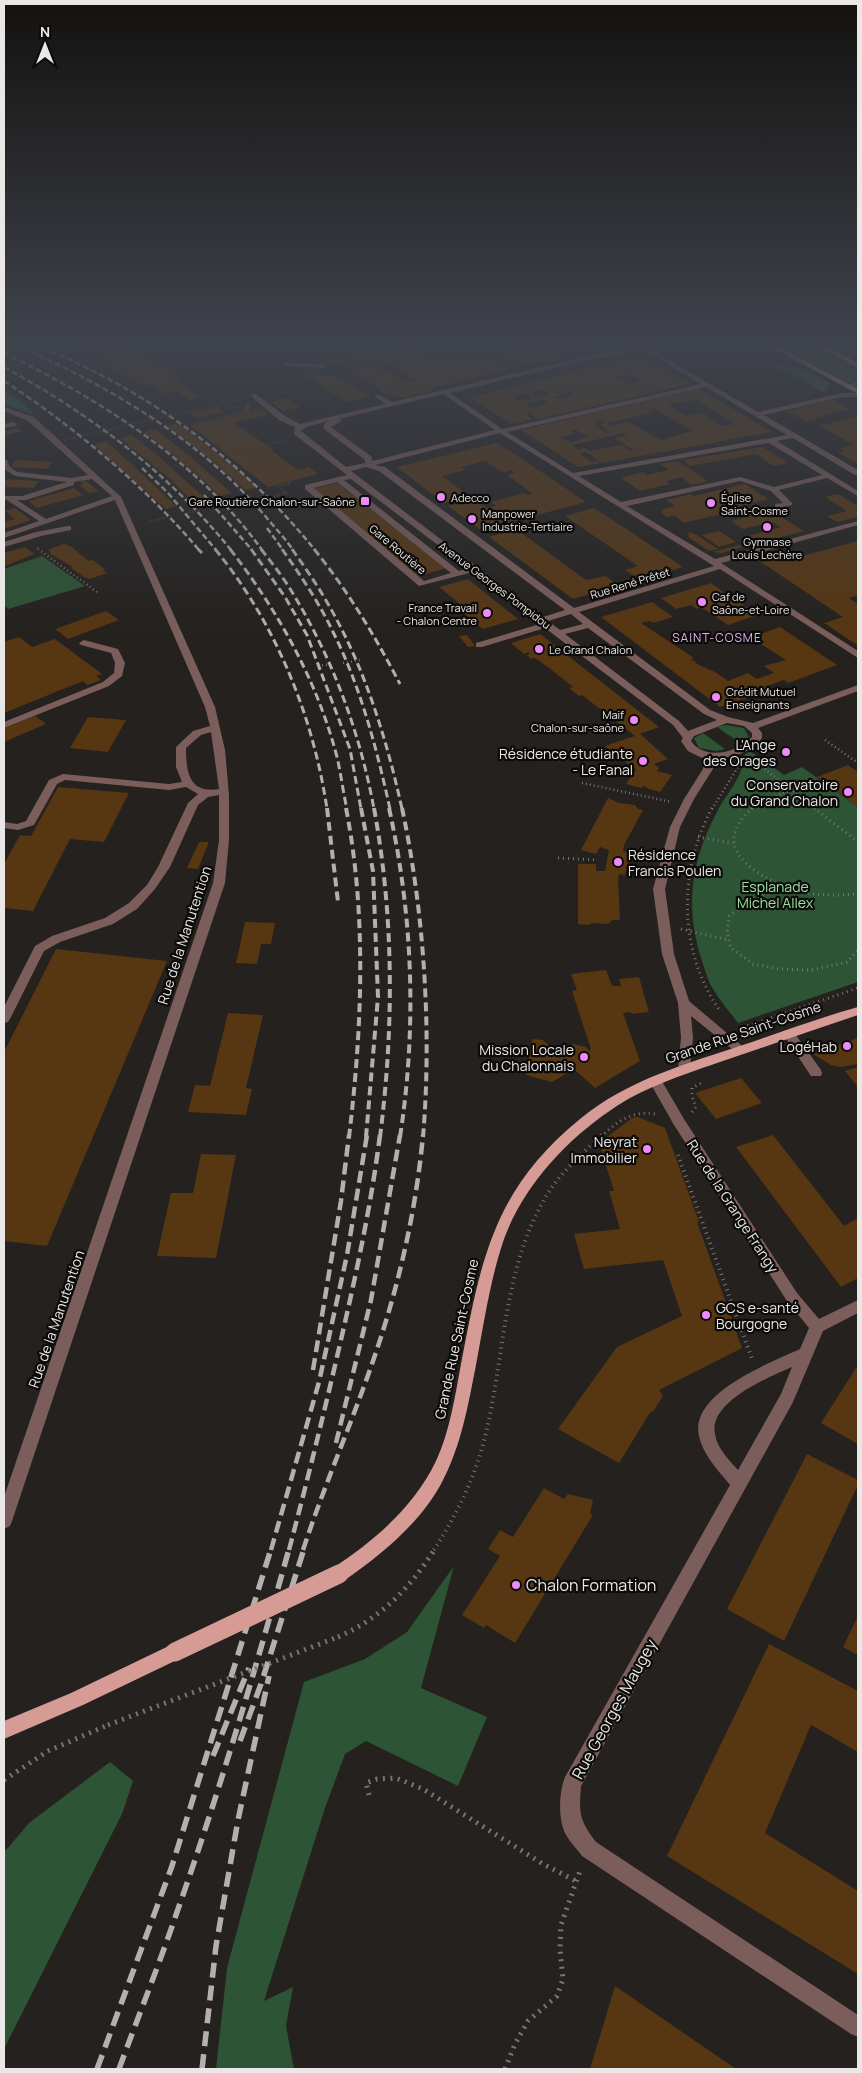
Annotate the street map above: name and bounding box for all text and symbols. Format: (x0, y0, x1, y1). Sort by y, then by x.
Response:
north arrow (20, 20, 70, 70)
text: N (40, 22, 50, 41)
place label: Adecco (451, 490, 490, 505)
place label: Église Saint-Cosme (721, 490, 788, 518)
marker: Adecco (435, 491, 447, 503)
place label: Gare Routière Chalon-sur-Saône (189, 494, 356, 509)
marker: Gare Routière Chalon-sur-Saône (359, 495, 371, 507)
marker: Église Saint-Cosme (705, 497, 717, 509)
place label: Manpower Industrie-Tertiaire (482, 506, 574, 534)
marker: Manpower Industrie-Tertiaire (466, 513, 478, 525)
street label: Gare Routière (366, 521, 430, 578)
marker: Gymnase Louis Lechère (761, 521, 773, 533)
place label: Gymnase Louis Lechère (732, 534, 803, 562)
street label: Avenue Georges Pompidou (436, 538, 554, 632)
street label: Rue René Prêtet (588, 564, 672, 602)
place label: Caf de Saône-et-Loire (712, 589, 790, 617)
marker: Caf de Saône-et-Loire (696, 596, 708, 608)
place label: France Travail - Chalon Centre (396, 600, 478, 628)
marker: France Travail - Chalon Centre (481, 607, 493, 619)
district label: SAINT-COSME (672, 629, 762, 646)
place label: Le Grand Chalon (549, 642, 632, 657)
marker: Le Grand Chalon (533, 643, 545, 655)
place label: Crédit Mutuel Enseignants (726, 684, 796, 712)
marker: Crédit Mutuel Enseignants (710, 691, 722, 703)
place label: Maif Chalon-sur-saône (531, 707, 625, 735)
marker: Maif Chalon-sur-saône (628, 714, 640, 726)
place label: L'Ange des Orages (703, 735, 776, 770)
place label: Résidence étudiante - Le Fanal (499, 744, 633, 779)
marker: L'Ange des Orages (780, 746, 792, 758)
marker: Résidence étudiante - Le Fanal (637, 755, 649, 767)
place label: Conservatoire du Grand Chalon (731, 775, 838, 810)
marker: Conservatoire du Grand Chalon (842, 786, 854, 798)
place label: Résidence Francis Poulen (628, 845, 721, 880)
marker: Résidence Francis Poulen (612, 856, 624, 868)
street label: Rue de la Manutention (153, 863, 215, 1007)
park label: Esplanade Michel Allex (737, 877, 814, 912)
street label: Grande Rue Saint-Cosme (663, 996, 823, 1068)
place label: LogéHab (779, 1037, 837, 1056)
place label: Mission Locale du Chalonnais (479, 1040, 574, 1075)
marker: LogéHab (841, 1040, 853, 1052)
marker: Mission Locale du Chalonnais (578, 1051, 590, 1063)
place label: Neyrat Immobilier (570, 1132, 637, 1167)
street label: Rue de la Grange Frangy (683, 1136, 783, 1277)
marker: Neyrat Immobilier (641, 1143, 653, 1155)
street label: Rue de la Manutention (23, 1248, 89, 1390)
street label: Grande Rue Saint-Cosme (430, 1257, 482, 1421)
place label: GCS e-santé Bourgogne (716, 1298, 799, 1333)
marker: GCS e-santé Bourgogne (700, 1309, 712, 1321)
place label: Chalon Formation (526, 1574, 656, 1596)
marker: Chalon Formation (510, 1579, 522, 1591)
street label: Rue Georges Maugey (566, 1634, 662, 1783)

